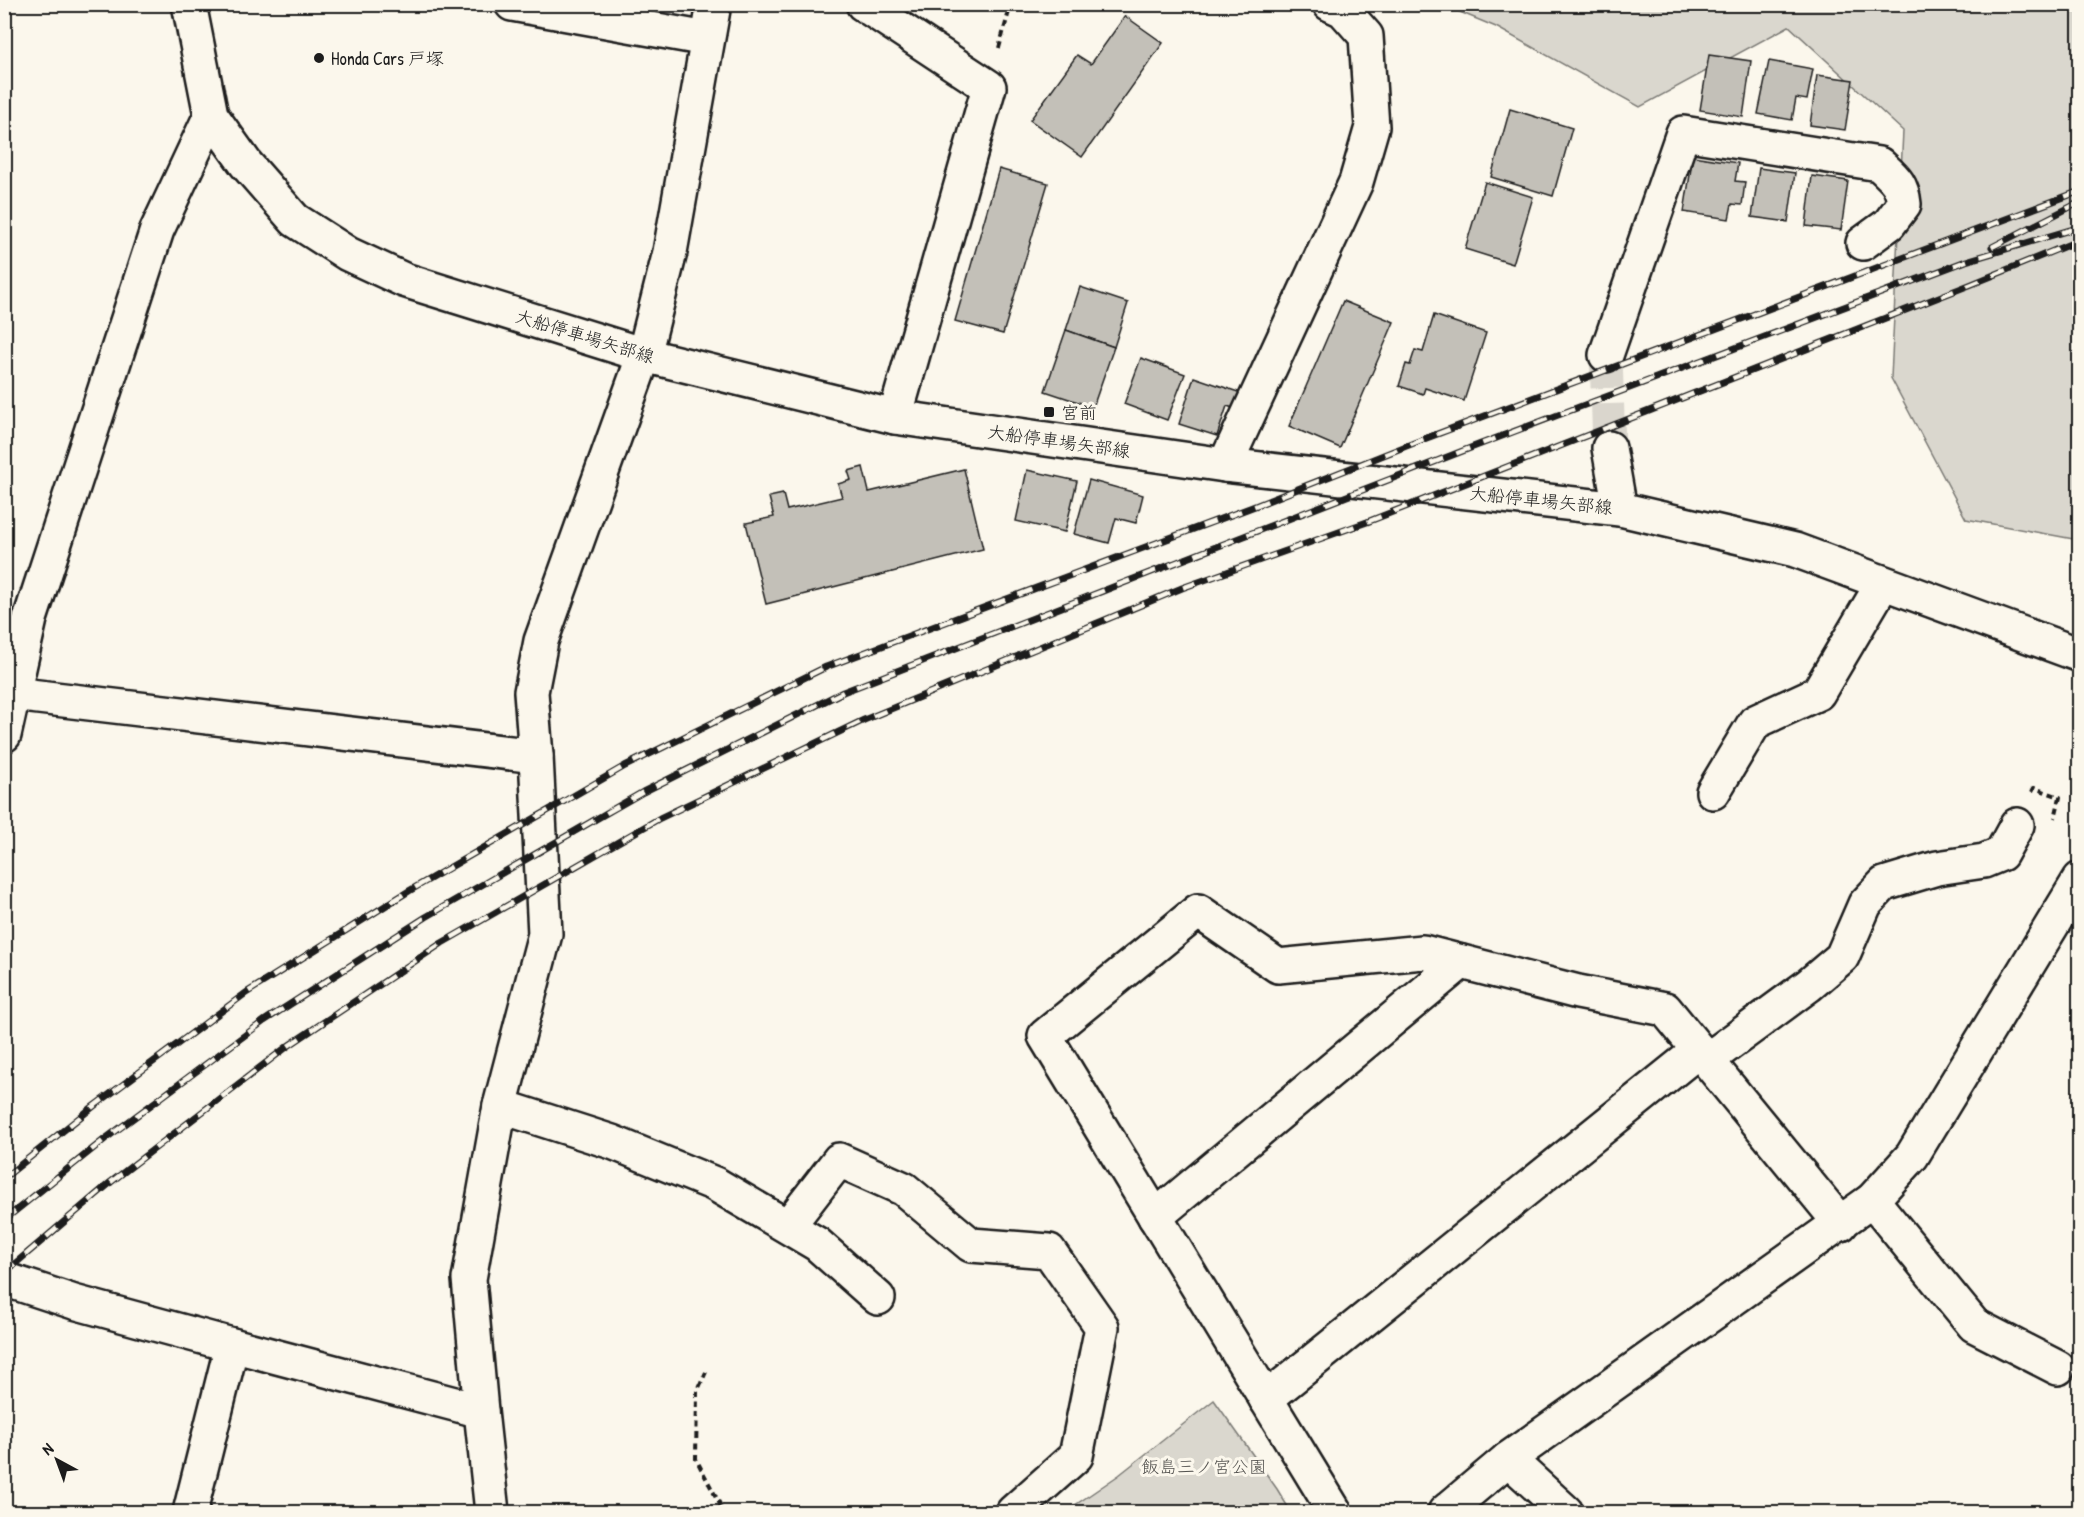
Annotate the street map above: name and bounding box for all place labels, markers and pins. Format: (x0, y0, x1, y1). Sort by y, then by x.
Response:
place label: Honda Cars 戸塚 (331, 46, 444, 71)
marker: Honda Cars 戸塚 (312, 51, 326, 65)
place label: 宮前 (1061, 400, 1097, 425)
marker: 宮前 (1042, 405, 1056, 419)

